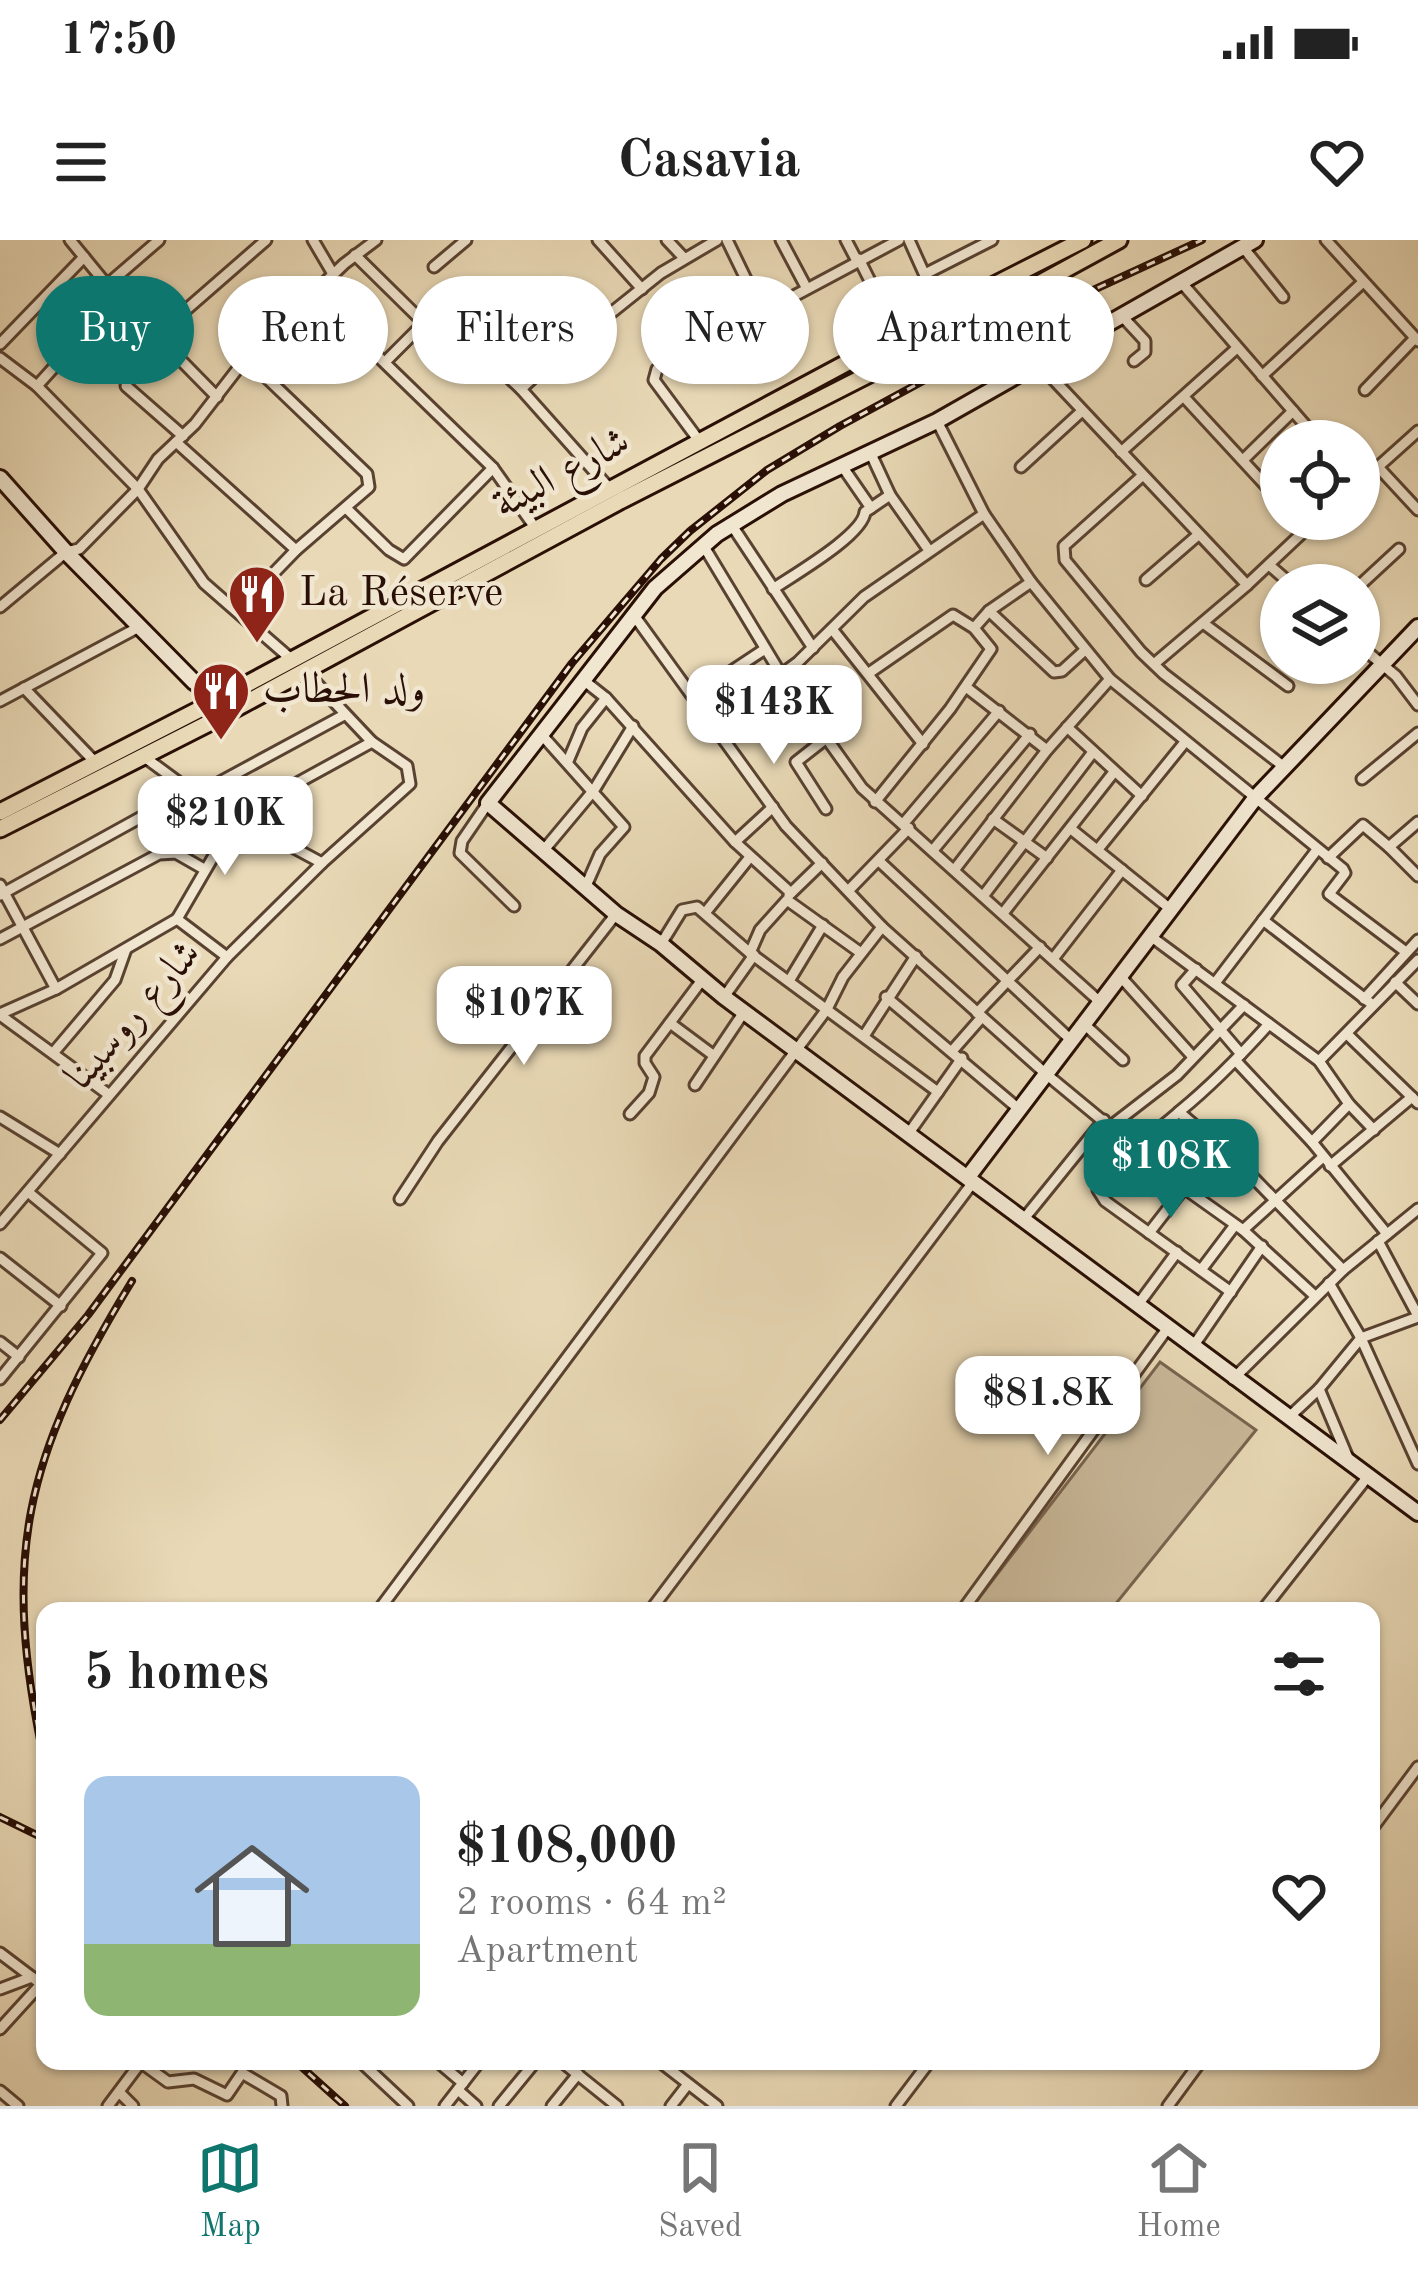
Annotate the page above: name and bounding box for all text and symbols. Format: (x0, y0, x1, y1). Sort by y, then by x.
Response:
text: 17:50 (60, 19, 177, 64)
icon: menu (48, 129, 114, 195)
icon: heart (1304, 129, 1370, 195)
text: Casavia (617, 135, 801, 189)
chip: Buy (36, 276, 194, 384)
chip: Rent (218, 276, 388, 384)
chip: Filters (412, 276, 617, 384)
chip: New (641, 276, 809, 384)
chip: Apartment (833, 276, 1114, 384)
map controls (1260, 420, 1380, 684)
button: locate (1260, 420, 1380, 540)
street label: شارع البيئة (487, 421, 642, 537)
restaurant icon: La Réserve (226, 563, 288, 645)
button: layers (1260, 564, 1380, 684)
place label: La Réserve (299, 573, 503, 615)
restaurant icon: ولد الحطاب (190, 660, 252, 742)
pin: $143K (690, 665, 858, 767)
place label: ولد الحطاب (263, 670, 425, 713)
text: $143K (714, 684, 834, 723)
pin: $210K (141, 776, 309, 878)
text: $210K (165, 795, 285, 834)
street label: شارع روسبينا (58, 933, 218, 1106)
pin: $107K (440, 966, 608, 1068)
text: $107K (464, 985, 584, 1024)
pin: $108K (1087, 1119, 1255, 1221)
text: $108K (1111, 1138, 1231, 1177)
pin: $81.8K (950, 1356, 1146, 1458)
text: $81.8K (982, 1375, 1114, 1414)
icon: filters (1266, 1641, 1332, 1707)
text: 5 homes (84, 1649, 269, 1700)
text: $108,000 (456, 1823, 677, 1874)
icon: home (180, 1824, 324, 1968)
icon: heart (1266, 1863, 1332, 1929)
text: 2 rooms · 64 m² (456, 1884, 727, 1923)
text: Apartment (456, 1932, 639, 1971)
tab: Map (197, 2135, 263, 2248)
tab: Saved (658, 2135, 742, 2248)
tab: Home (1137, 2135, 1221, 2248)

